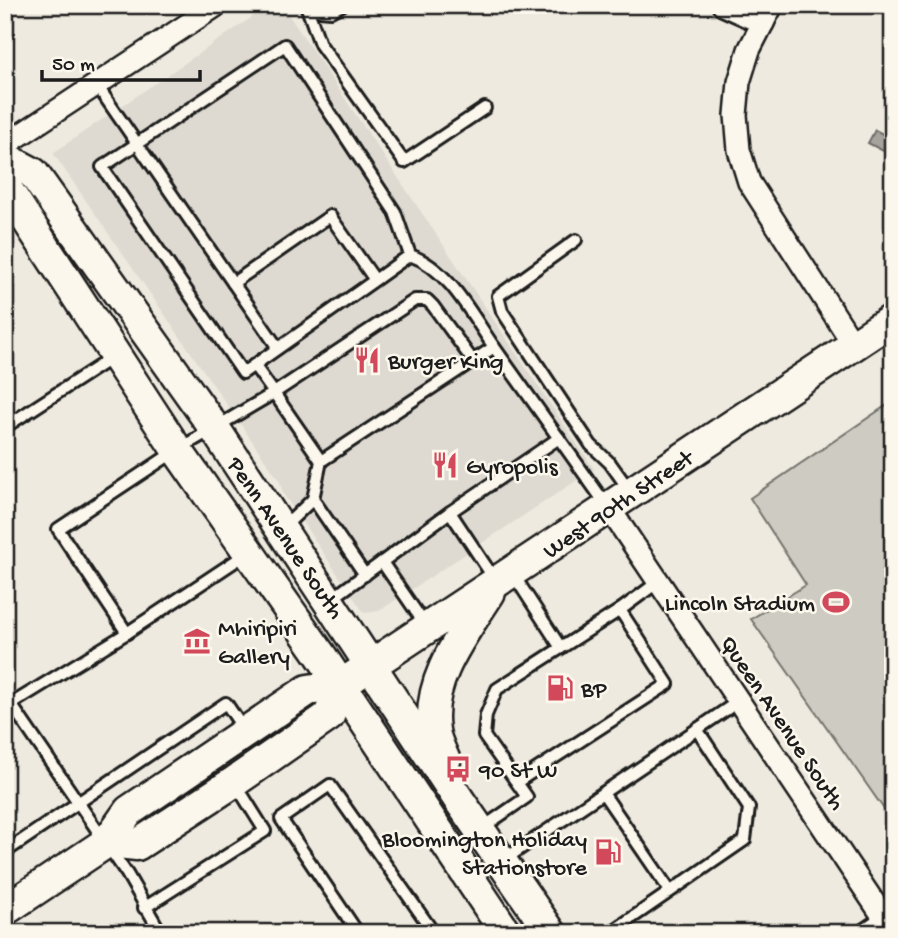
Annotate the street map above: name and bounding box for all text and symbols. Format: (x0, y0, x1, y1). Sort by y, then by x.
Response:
scale bar (42, 38, 200, 82)
text: 50 m (52, 54, 95, 79)
restaurant icon: Burger King (352, 345, 382, 375)
place label: Burger King (387, 349, 504, 378)
street label: West 90th Street (538, 444, 701, 567)
restaurant icon: Gyropolis (430, 450, 460, 480)
street label: Penn Avenue South (219, 451, 349, 626)
place label: Gyropolis (466, 454, 559, 483)
sports icon: Lincoln Stadium (821, 587, 851, 617)
place label: Lincoln Stadium (665, 591, 815, 620)
place label: Mhiripiri Gallery (218, 616, 297, 673)
museum icon: Mhiripiri Gallery (182, 626, 212, 656)
street label: Queen Avenue South (712, 631, 850, 817)
fuel station icon: BP (545, 673, 575, 703)
place label: BP (580, 677, 607, 706)
bus stop icon: 90 St W (443, 754, 473, 784)
place label: 90 St W (478, 758, 557, 787)
place label: Bloomington Holiday Stationstore (381, 827, 588, 884)
fuel station icon: Bloomington Holiday Stationstore (593, 837, 623, 867)

